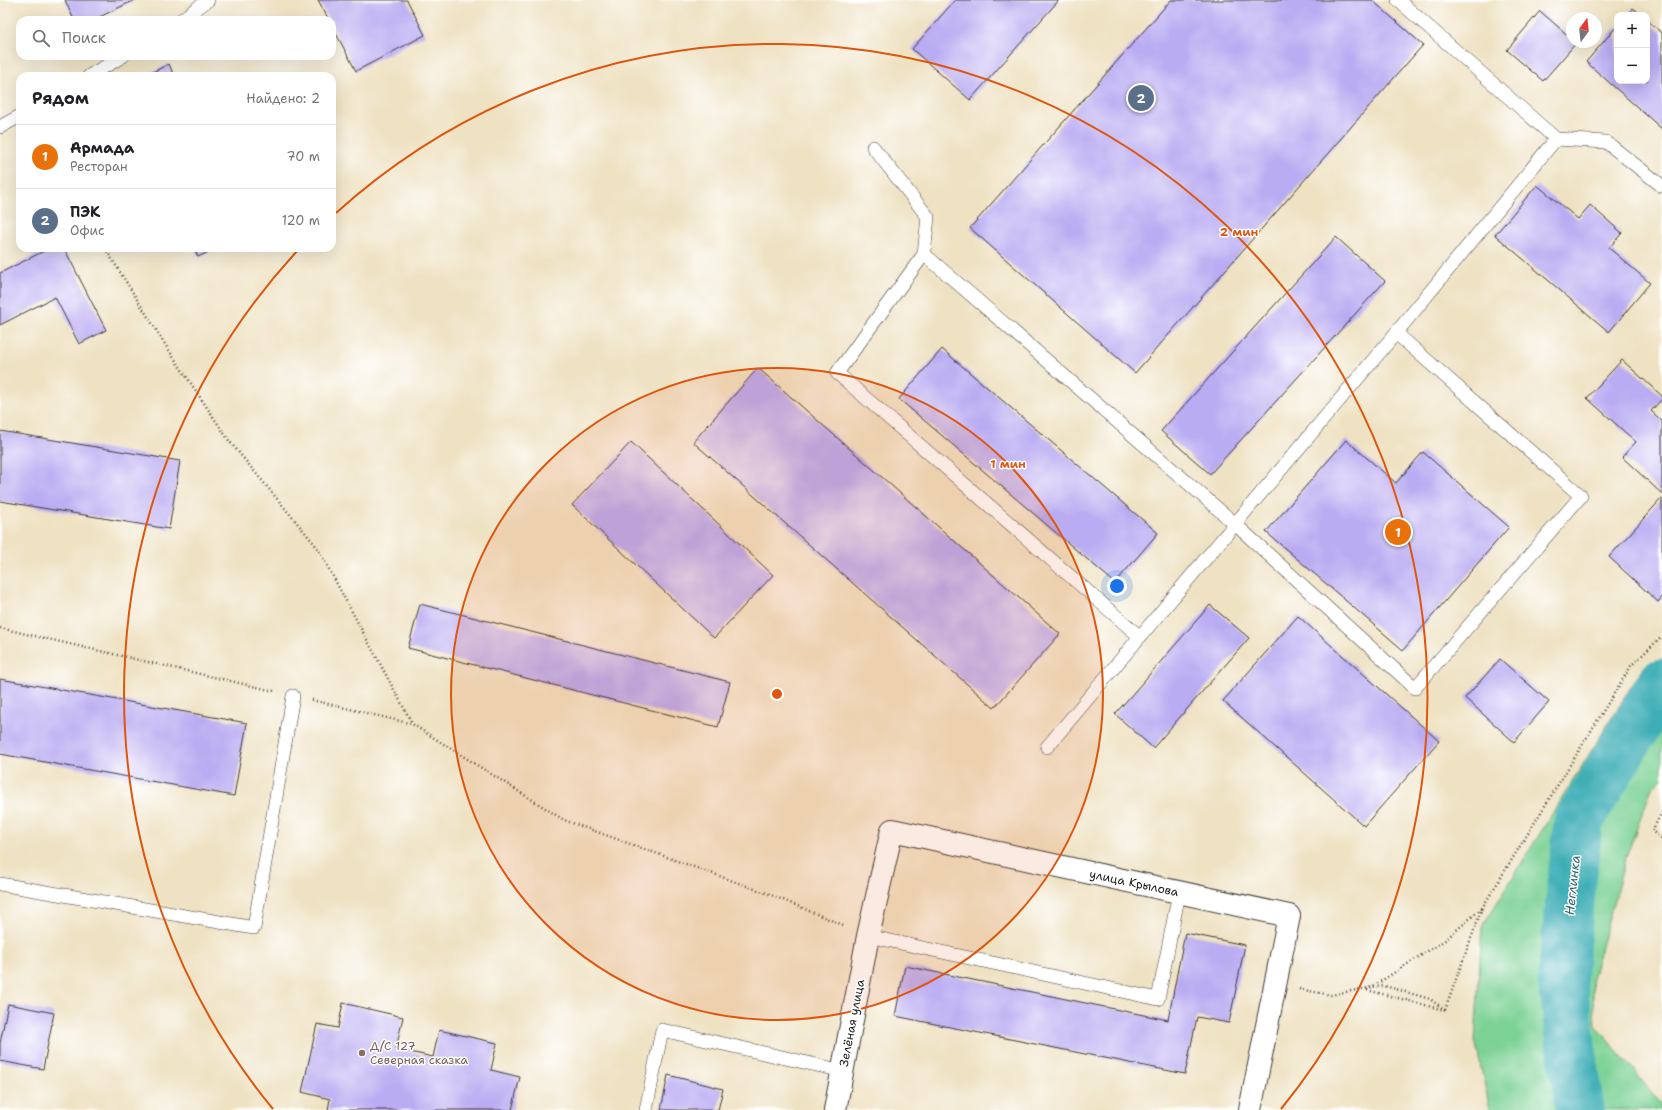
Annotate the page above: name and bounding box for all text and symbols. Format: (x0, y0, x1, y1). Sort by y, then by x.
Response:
north arrow (1566, 12, 1602, 48)
map controls (1614, 12, 1650, 84)
button: + (1614, 12, 1650, 48)
search box (16, 16, 336, 60)
icon: search (30, 27, 52, 49)
text: Поиск (62, 28, 106, 48)
button: − (1614, 48, 1650, 84)
pin: 2 (1128, 83, 1154, 113)
text: Рядом (32, 87, 89, 109)
text: Найдено: 2 (246, 90, 320, 107)
text: Армада (70, 138, 134, 158)
text: 1 (42, 148, 48, 165)
text: 70 m (286, 148, 320, 165)
text: Ресторан (70, 158, 128, 175)
text: ПЭК (70, 202, 100, 222)
text: 2 (40, 212, 50, 229)
text: 120 m (282, 212, 320, 229)
text: Офис (70, 222, 105, 239)
text: 2 мин (1220, 224, 1258, 240)
text: 1 мин (990, 456, 1026, 472)
pin: 1 (1385, 517, 1411, 547)
your location (1107, 576, 1127, 596)
centre of rings (770, 687, 784, 701)
water label: Неглинка (1561, 854, 1584, 916)
street label: улица Крылова (1088, 866, 1181, 900)
street label: Зелёная улица (836, 977, 868, 1068)
place label: Д/С 127 Северная сказка (370, 1038, 469, 1068)
marker: Д/С 127 Северная сказка (357, 1048, 367, 1058)

